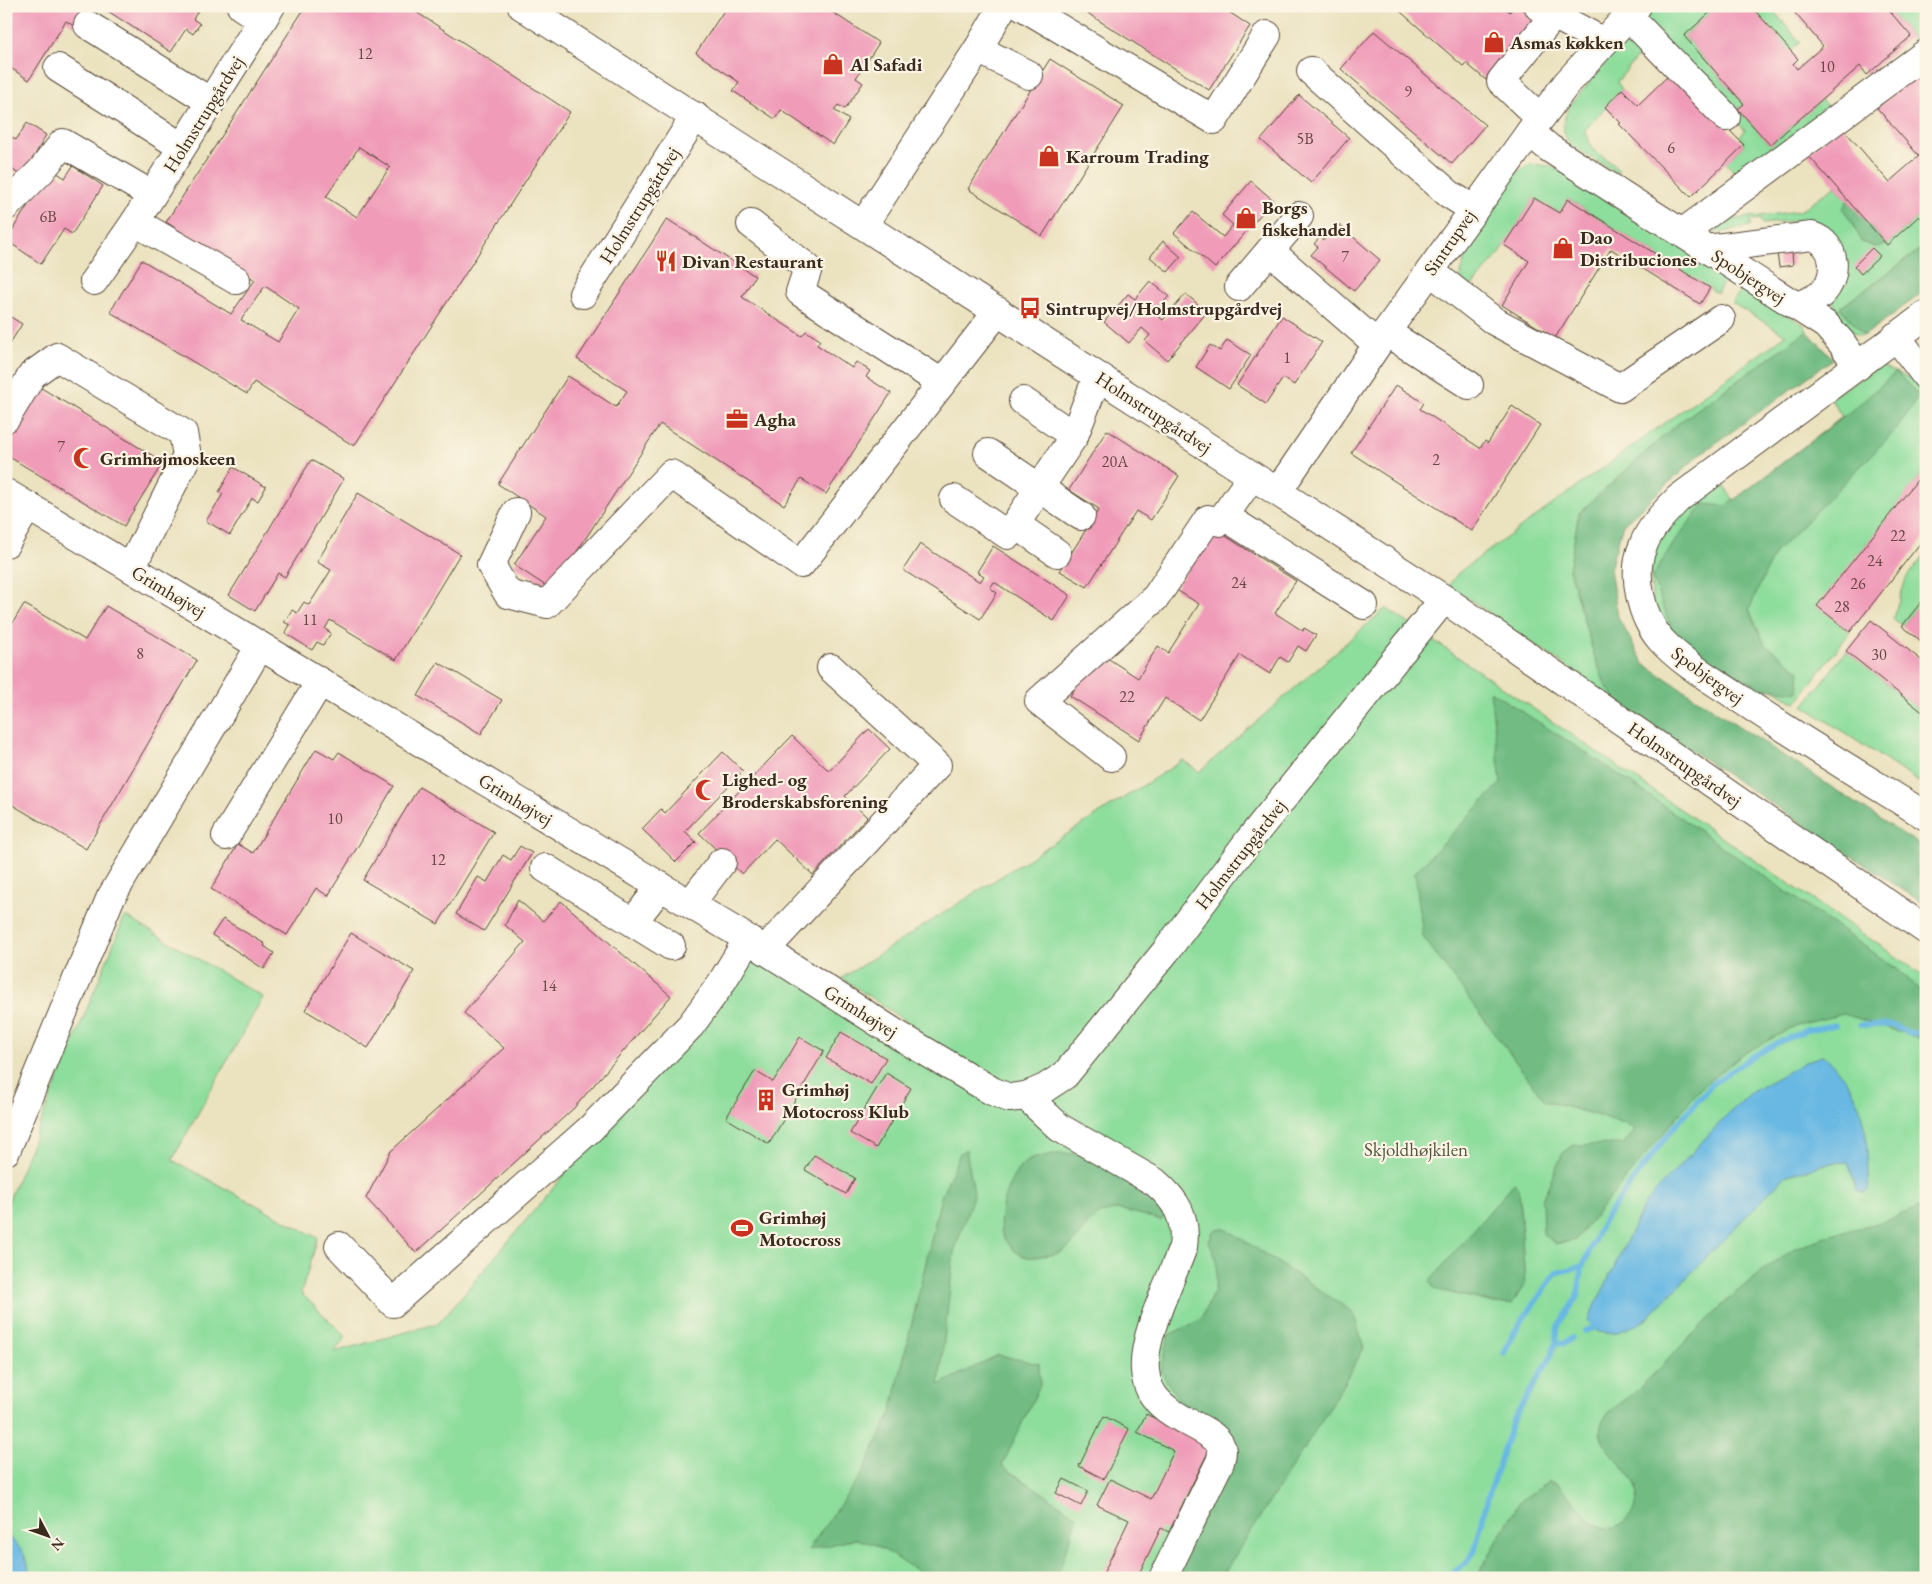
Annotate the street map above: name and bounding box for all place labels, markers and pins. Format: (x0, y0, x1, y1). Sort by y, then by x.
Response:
shop icon: Asmas køkken (1481, 29, 1507, 55)
place label: Asmas køkken (1509, 30, 1624, 55)
shop icon: Al Safadi (820, 51, 846, 77)
place label: Al Safadi (849, 52, 923, 77)
shop icon: Karroum Trading (1036, 143, 1062, 169)
place label: Karroum Trading (1066, 144, 1209, 169)
place label: Borgs fiskehandel (1262, 195, 1352, 242)
shop icon: Borgs fiskehandel (1233, 205, 1259, 231)
place label: Dao Distribuciones (1580, 225, 1697, 272)
shop icon: Dao Distribuciones (1550, 235, 1576, 261)
restaurant icon: Divan Restaurant (653, 248, 679, 274)
place label: Divan Restaurant (682, 249, 823, 274)
bus stop icon: Sintrupvej/Holmstrupgårdvej (1017, 295, 1043, 321)
place label: Sintrupvej/Holmstrupgårdvej (1046, 296, 1282, 321)
office icon: Agha (724, 406, 750, 432)
place label: Agha (753, 407, 797, 432)
mosque icon: Grimhøjmoskeen (71, 445, 97, 471)
place label: Grimhøjmoskeen (100, 446, 236, 471)
place label: Lighed- og Broderskabsforening (722, 767, 888, 814)
mosque icon: Lighed- og Broderskabsforening (693, 777, 719, 803)
place label: Grimhøj Motocross Klub (782, 1077, 909, 1124)
building icon: Grimhøj Motocross Klub (753, 1087, 779, 1113)
place label: Grimhøj Motocross (759, 1205, 841, 1252)
sports icon: Grimhøj Motocross (729, 1215, 755, 1241)

